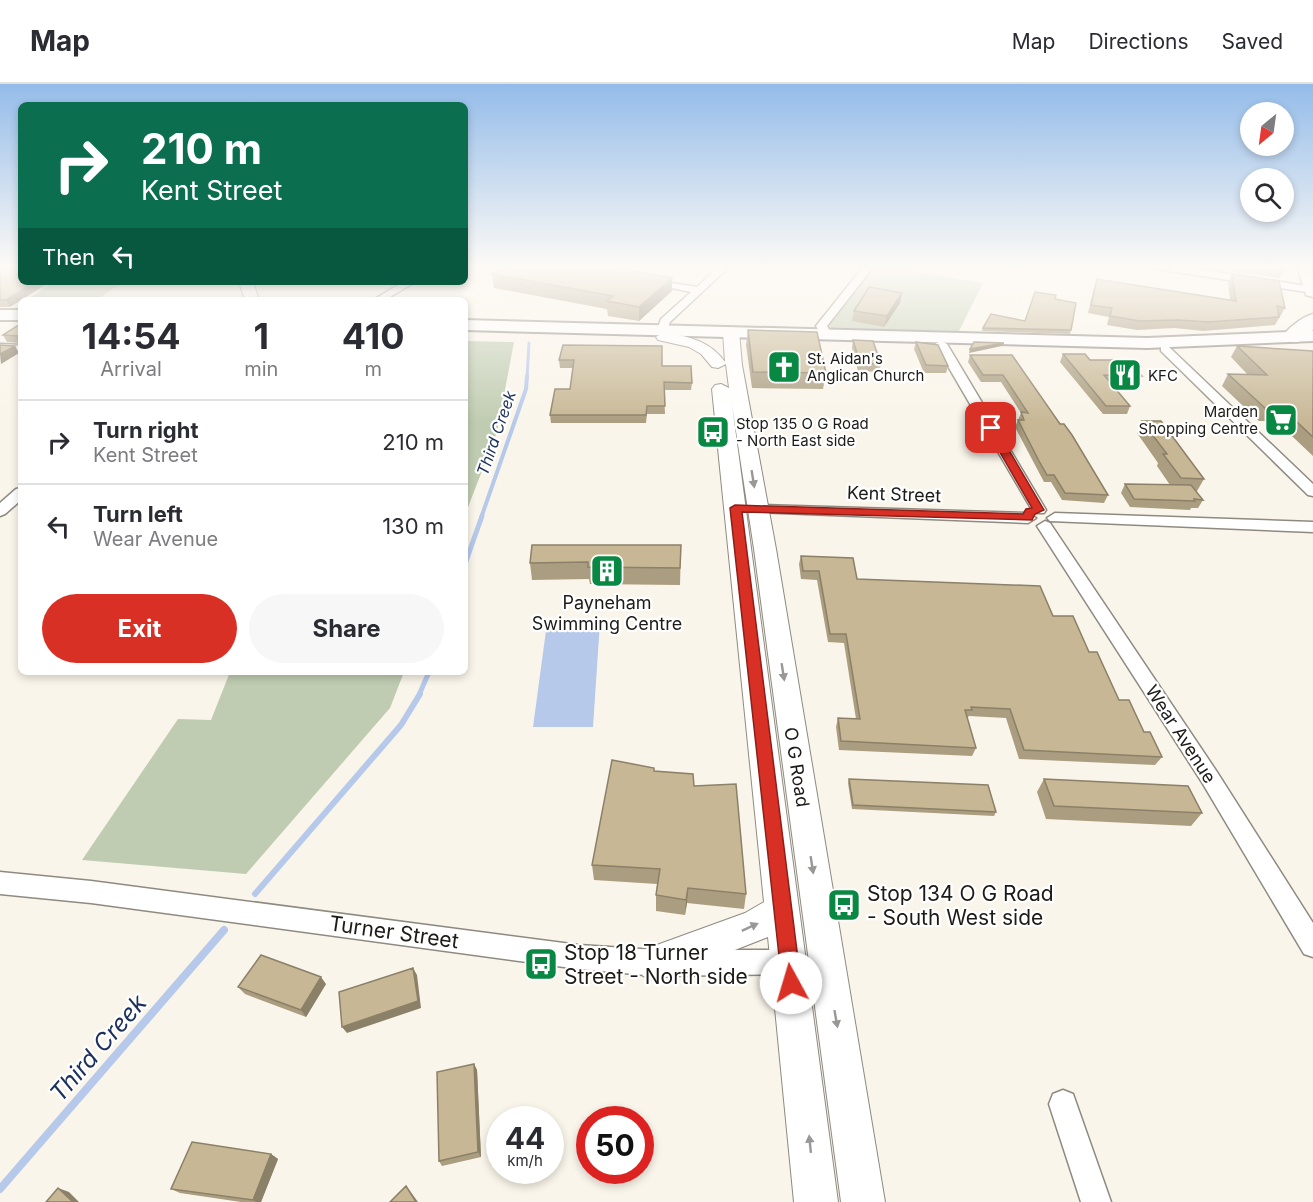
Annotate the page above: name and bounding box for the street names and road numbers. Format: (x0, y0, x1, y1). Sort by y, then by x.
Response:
street label: Kent Street (847, 482, 942, 506)
street label: Wear Avenue (1142, 681, 1220, 787)
street label: O G Road (780, 725, 814, 809)
street label: Turner Street (328, 911, 460, 953)

